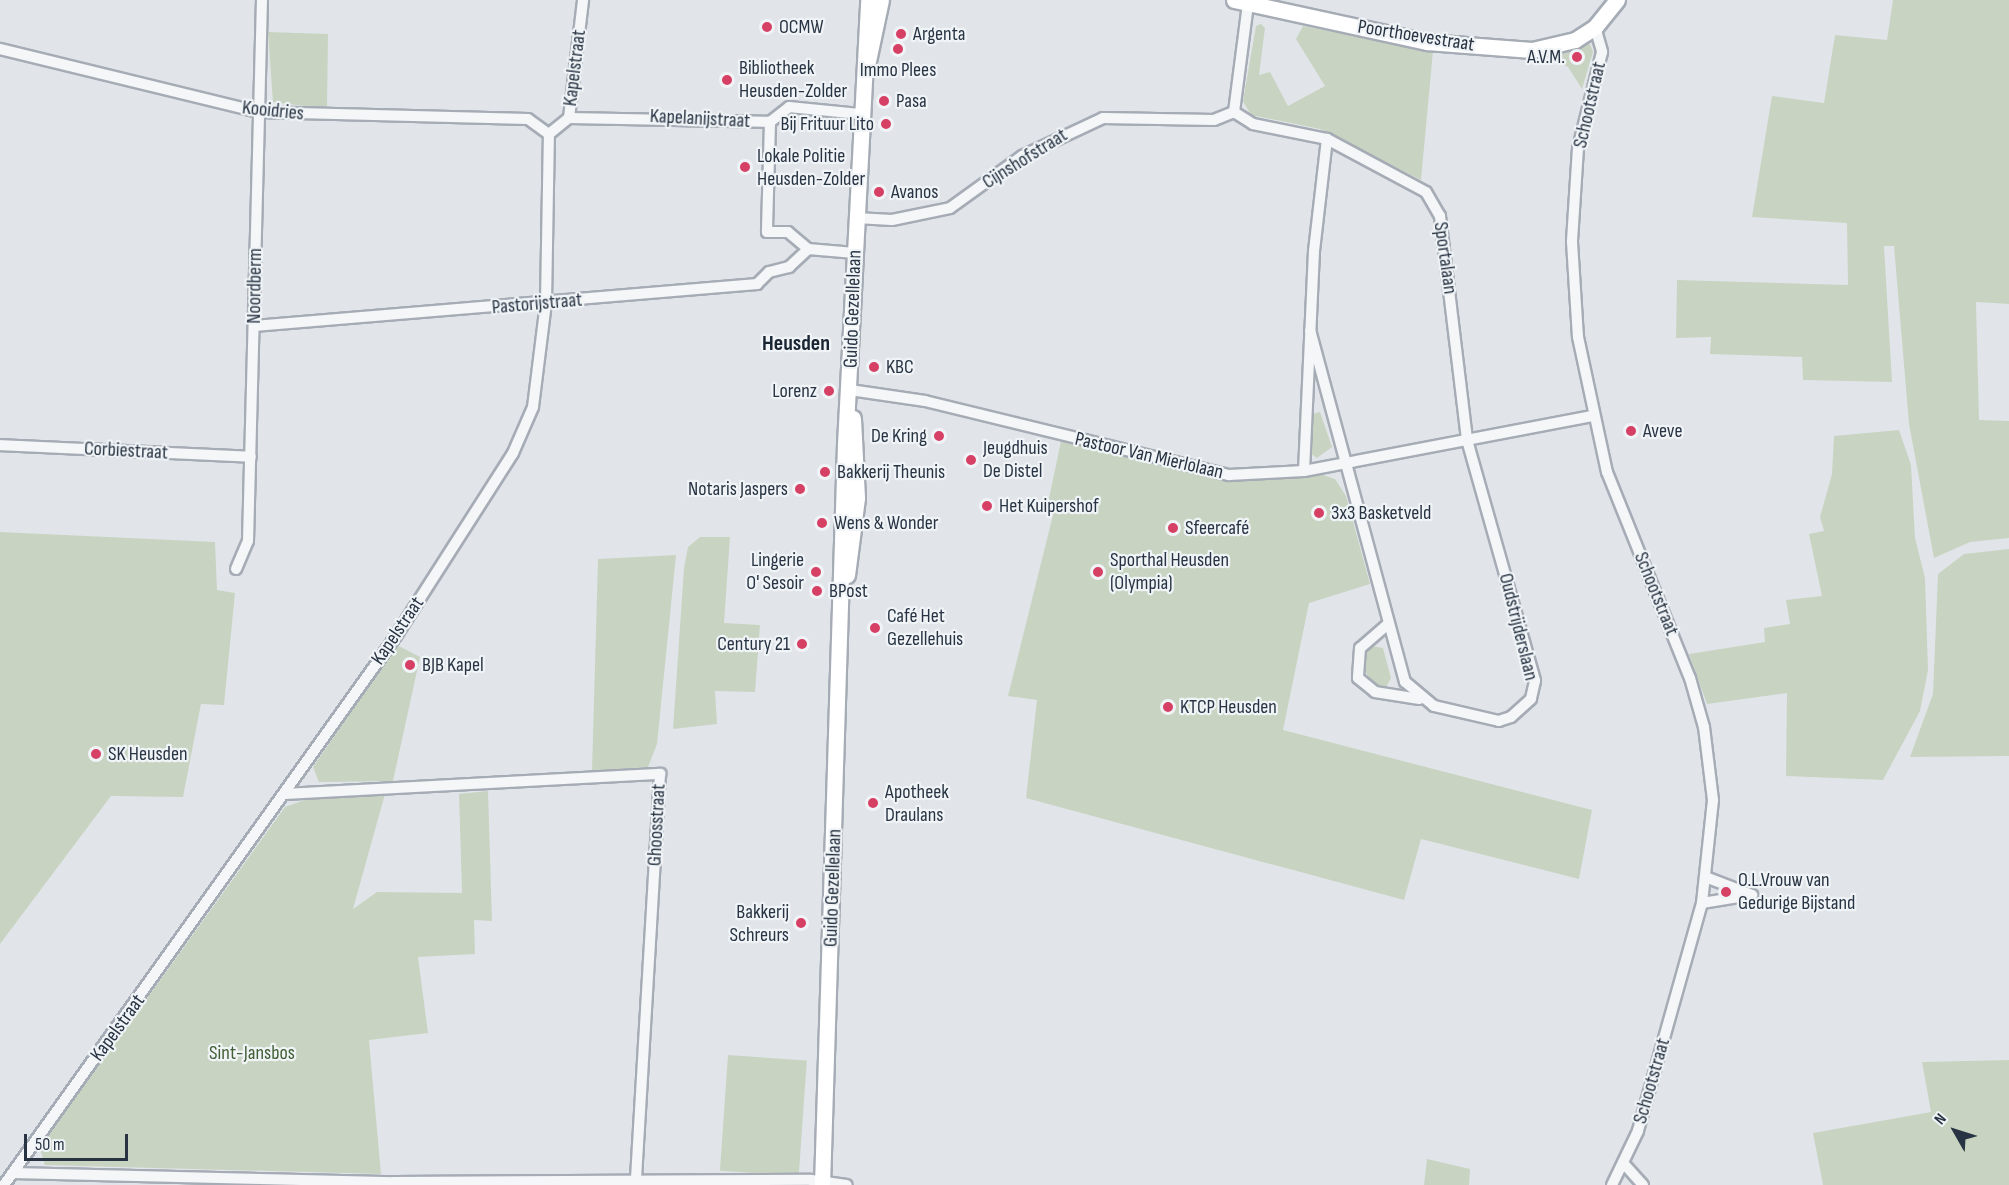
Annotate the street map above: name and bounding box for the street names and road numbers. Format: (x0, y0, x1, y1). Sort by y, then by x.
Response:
street label: Poorthoevestraat (1356, 15, 1476, 57)
street label: Kapelstraat (558, 28, 592, 108)
street label: Schootstraat (1568, 59, 1612, 151)
street label: Kooidries (241, 96, 305, 126)
street label: Kapelanijstraat (649, 104, 751, 134)
street label: Cijnshofstraat (978, 124, 1072, 194)
street label: Sportalaan (1428, 220, 1462, 296)
street label: Noordberm (242, 248, 268, 324)
street label: Guido Gezellelaan (839, 250, 867, 368)
street label: Pastorijstraat (491, 288, 583, 320)
street label: Pastoor Van Mierlolaan (1073, 427, 1225, 485)
street label: Corbiestraat (84, 437, 168, 465)
street label: Schootstraat (1628, 549, 1684, 639)
street label: Oudstrijderslaan (1493, 571, 1543, 683)
street label: Kapelstraat (367, 592, 429, 670)
street label: Ghoosstraat (643, 783, 671, 867)
street label: Guido Gezellelaan (819, 829, 847, 947)
street label: Kapelstraat (86, 990, 150, 1066)
street label: Schootstraat (1628, 1035, 1676, 1127)

